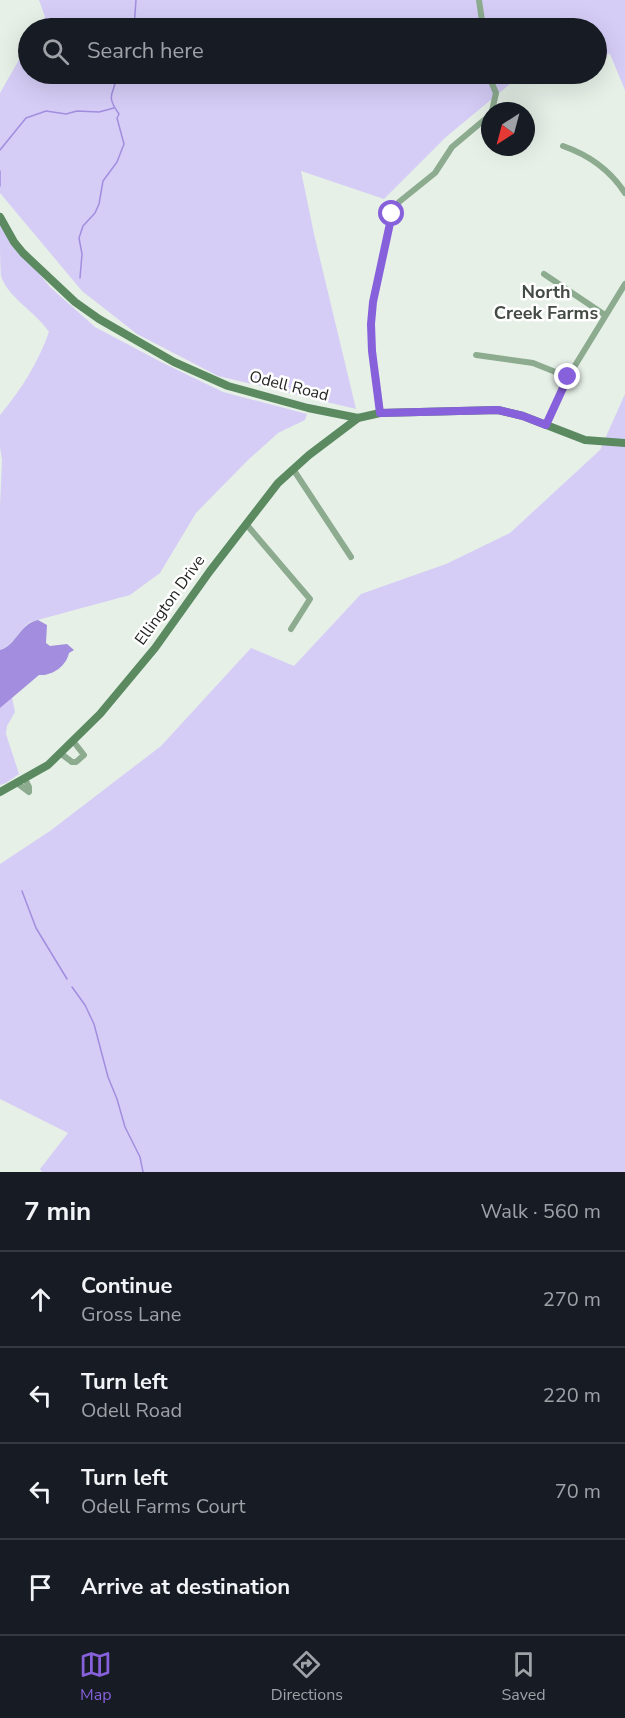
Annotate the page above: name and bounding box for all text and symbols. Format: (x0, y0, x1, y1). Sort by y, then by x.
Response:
search box (18, 18, 607, 84)
icon: search (39, 35, 72, 68)
text: Search here (87, 36, 204, 66)
north arrow (481, 102, 535, 156)
route start (378, 200, 404, 226)
district label: North Creek Farms (494, 280, 598, 325)
route end (554, 363, 580, 389)
street label: Odell Road (247, 366, 331, 406)
street label: Ellington Drive (130, 550, 210, 650)
text: 7 min (24, 1194, 91, 1229)
text: Walk · 560 m (481, 1198, 601, 1225)
text: Continue (81, 1271, 172, 1301)
icon: ahead (24, 1283, 57, 1316)
text: 270 m (543, 1286, 601, 1313)
text: Gross Lane (81, 1301, 182, 1328)
text: Turn left (81, 1367, 168, 1397)
icon: left (24, 1379, 57, 1412)
text: 220 m (543, 1382, 601, 1409)
text: Odell Road (81, 1397, 182, 1424)
text: Turn left (81, 1463, 168, 1493)
icon: left (24, 1475, 57, 1508)
text: 70 m (555, 1478, 601, 1505)
text: Odell Farms Court (81, 1493, 246, 1520)
icon: arrive (24, 1571, 57, 1604)
text: Arrive at destination (81, 1572, 290, 1602)
tab: Map (79, 1648, 112, 1706)
tab: Directions (271, 1648, 343, 1706)
tab: Saved (502, 1648, 546, 1706)

